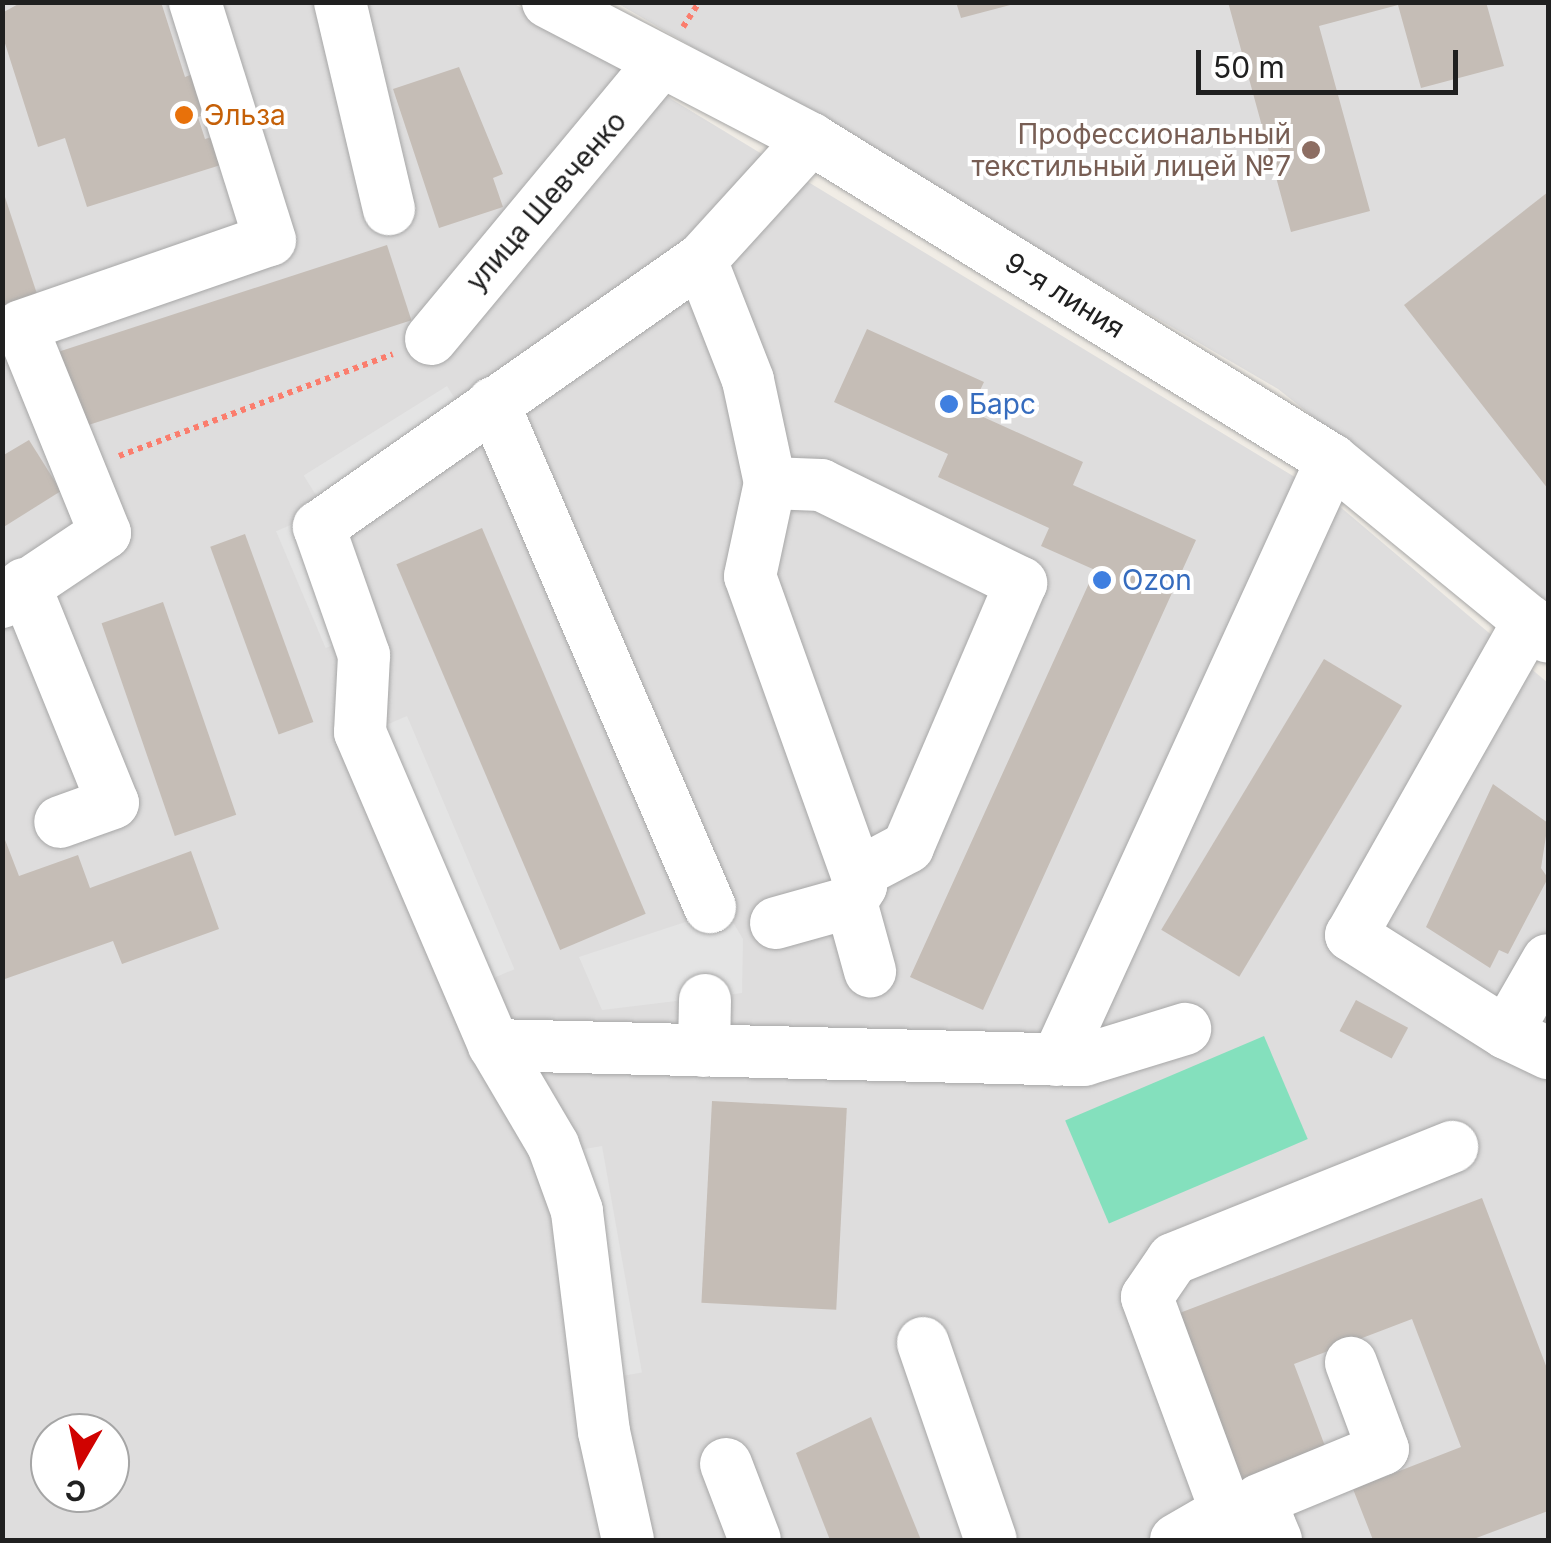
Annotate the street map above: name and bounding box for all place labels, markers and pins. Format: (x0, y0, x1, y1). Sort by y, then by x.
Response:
place label: Эльза (204, 98, 286, 132)
marker: Эльза (173, 104, 195, 126)
place label: Профессиональный текстильный лицей №7 (972, 117, 1291, 183)
marker: Профессиональный текстильный лицей №7 (1300, 139, 1322, 161)
place label: Барс (969, 387, 1036, 421)
marker: Барс (938, 393, 960, 415)
place label: Ozon (1122, 563, 1192, 597)
marker: Ozon (1091, 569, 1113, 591)

